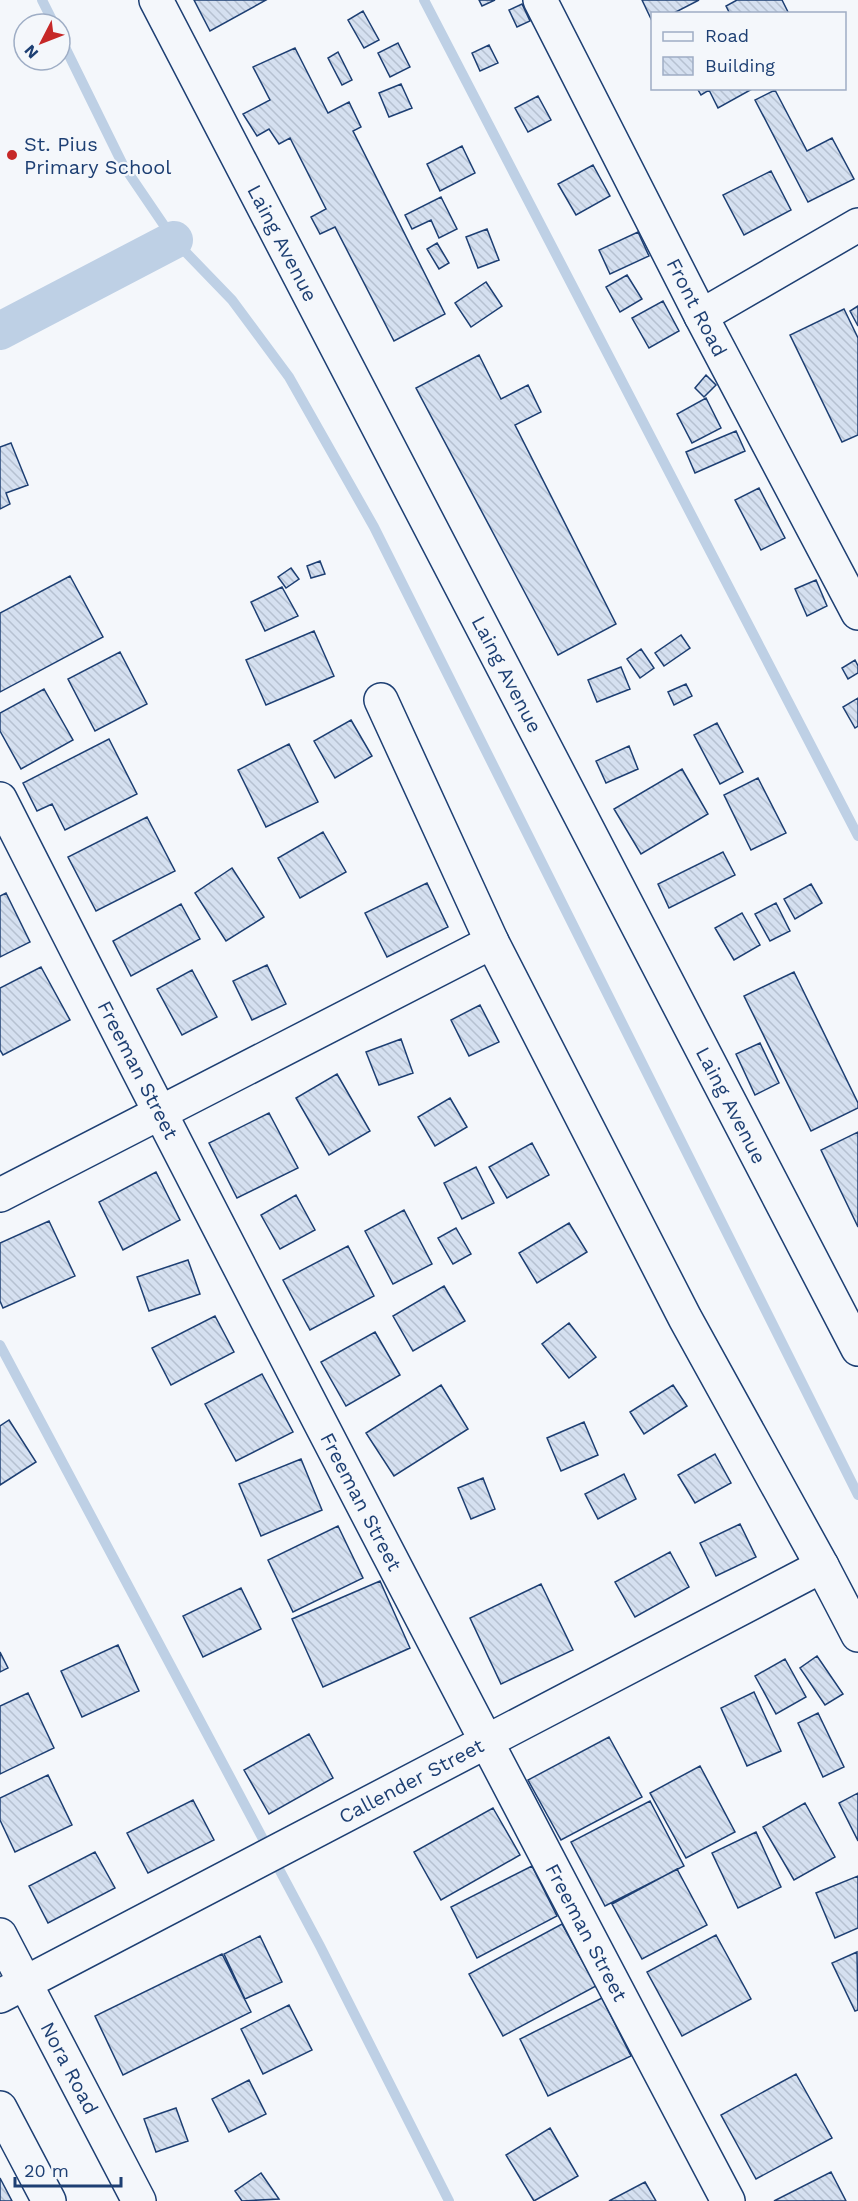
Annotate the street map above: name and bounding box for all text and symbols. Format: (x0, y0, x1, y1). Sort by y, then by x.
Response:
north arrow (12, 12, 72, 72)
legend (651, 12, 846, 90)
text: Road (705, 25, 749, 46)
text: N (20, 41, 42, 62)
text: Building (705, 55, 775, 76)
place label: St. Pius Primary School (24, 132, 171, 179)
marker: St. Pius Primary School (5, 148, 19, 162)
street label: Laing Avenue (242, 181, 323, 306)
street label: Front Road (662, 254, 732, 361)
street label: Laing Avenue (467, 612, 547, 737)
street label: Freeman Street (93, 997, 184, 1144)
street label: Laing Avenue (691, 1043, 771, 1168)
street label: Freeman Street (315, 1429, 407, 1575)
street label: Callender Street (335, 1733, 488, 1829)
street label: Freeman Street (540, 1859, 633, 2006)
street label: Nora Road (35, 2018, 103, 2118)
scale bar (15, 2150, 122, 2188)
text: 20 m (24, 2160, 69, 2181)

